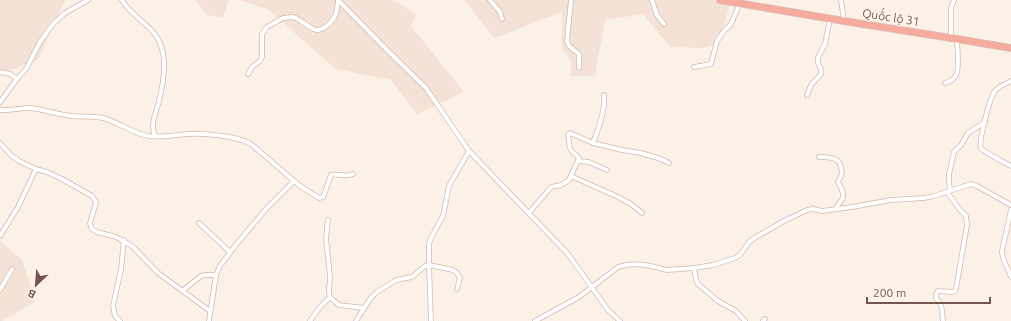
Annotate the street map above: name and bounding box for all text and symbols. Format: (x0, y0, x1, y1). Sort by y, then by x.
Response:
street label: Quốc lộ 31 (861, 5, 921, 29)
north arrow (16, 265, 56, 305)
scale bar (867, 279, 990, 305)
text: 200 m (873, 286, 906, 299)
text: B (26, 287, 38, 301)

